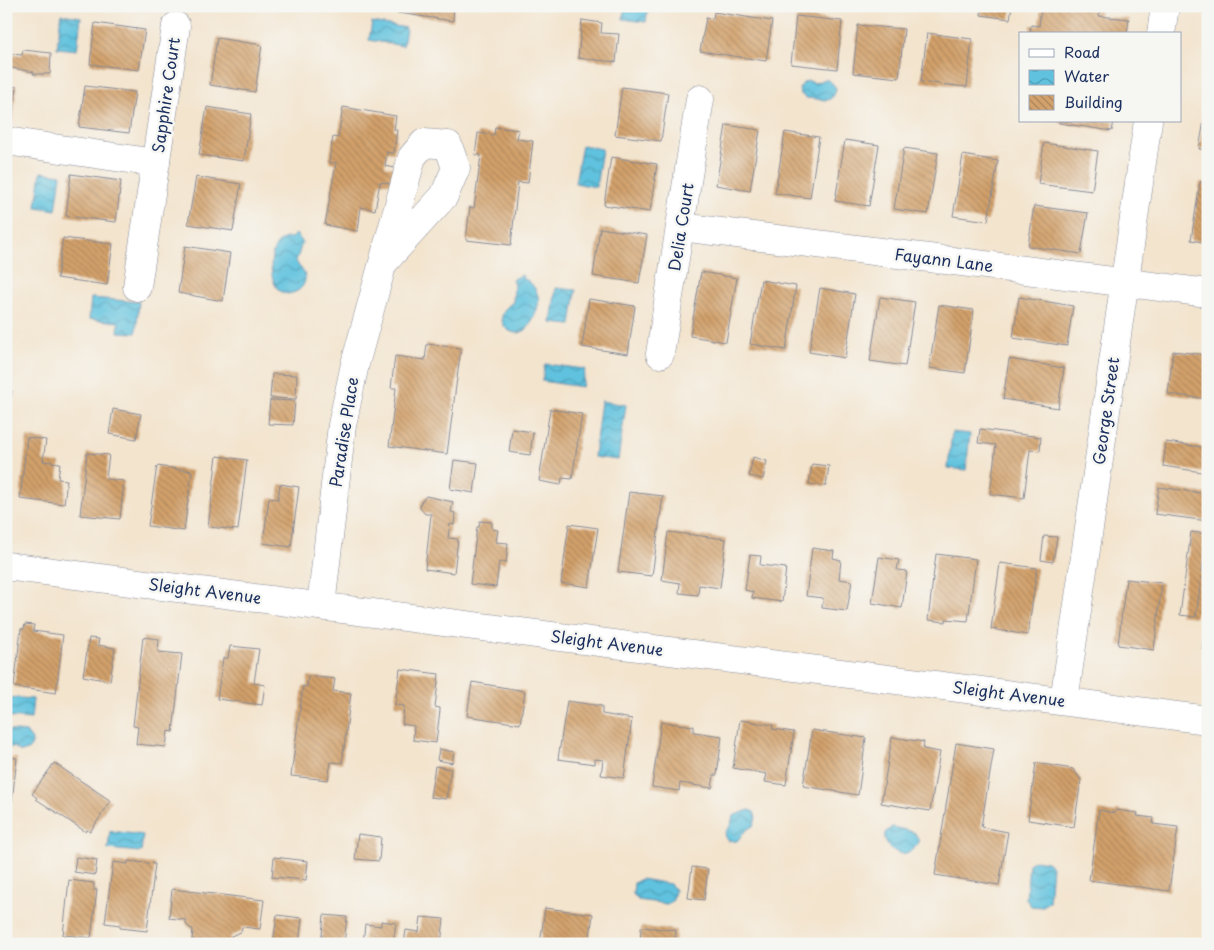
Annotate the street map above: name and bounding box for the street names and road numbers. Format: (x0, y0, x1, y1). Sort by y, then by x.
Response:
street label: Sapphire Court (145, 35, 185, 154)
street label: Delia Court (661, 181, 699, 273)
street label: Fayann Lane (893, 241, 995, 277)
street label: George Street (1086, 355, 1125, 466)
street label: Paradise Place (322, 375, 364, 489)
street label: Sleight Avenue (147, 571, 263, 609)
street label: Sleight Avenue (549, 623, 665, 661)
street label: Sleight Avenue (951, 674, 1067, 712)

